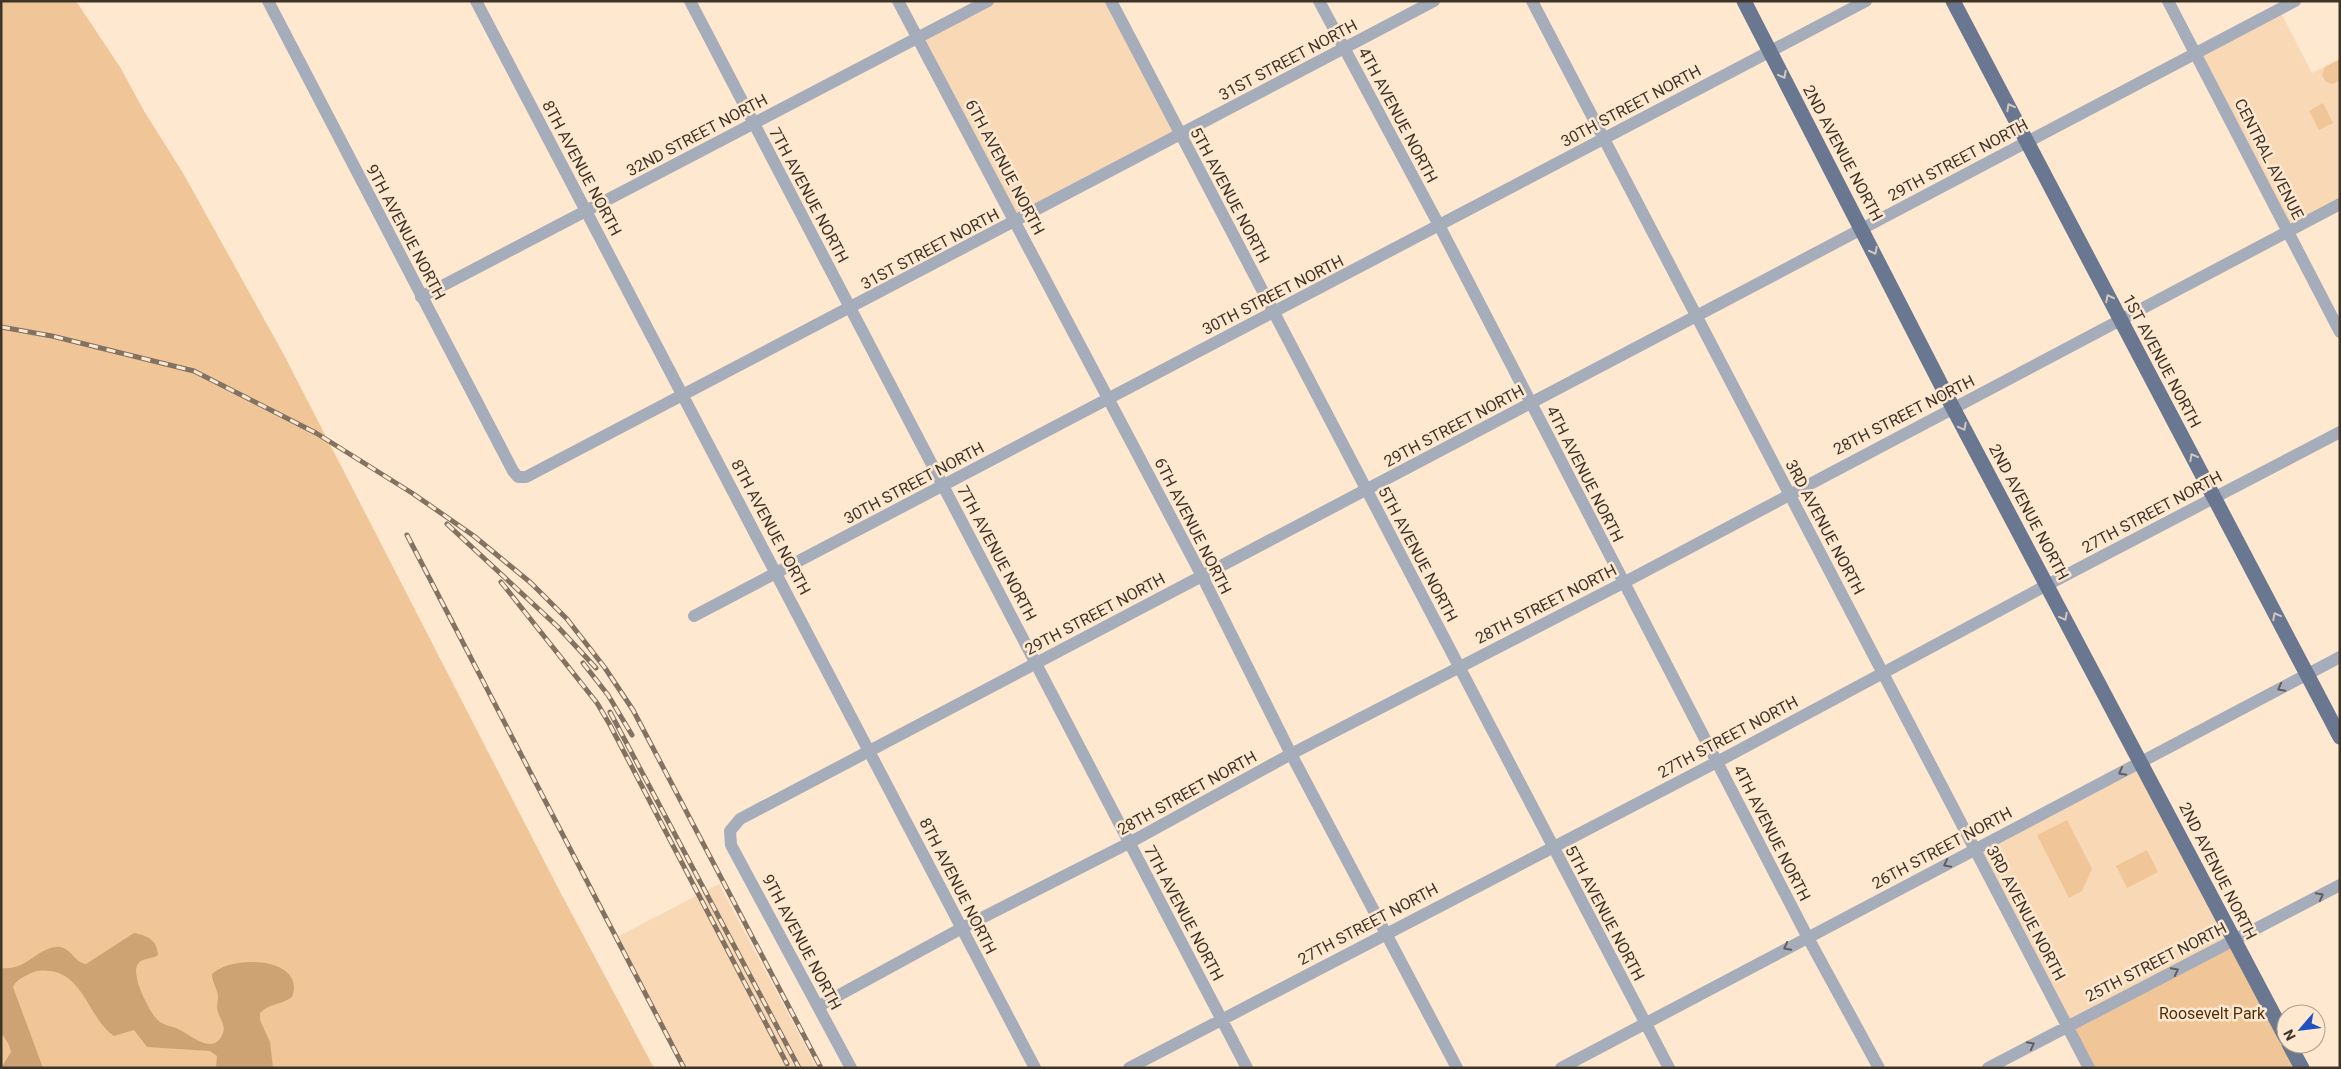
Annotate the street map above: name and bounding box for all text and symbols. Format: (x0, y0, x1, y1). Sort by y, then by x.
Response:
street label: 31ST STREET NORTH (1216, 16, 1360, 104)
street label: 4TH AVENUE NORTH (1354, 44, 1442, 186)
street label: 30TH STREET NORTH (1558, 61, 1704, 151)
one-way arrow (1777, 70, 1787, 79)
street label: 2ND AVENUE NORTH (1799, 82, 1887, 224)
street label: 32ND STREET NORTH (623, 90, 771, 180)
street label: CENTRAL AVENUE (2230, 95, 2308, 223)
street label: 6TH AVENUE NORTH (961, 96, 1049, 238)
street label: 8TH AVENUE NORTH (538, 97, 626, 239)
one-way arrow (2006, 103, 2016, 112)
street label: 29TH STREET NORTH (1885, 115, 2031, 205)
street label: 7TH AVENUE NORTH (765, 124, 853, 266)
street label: 5TH AVENUE NORTH (1186, 124, 1274, 266)
street label: 9TH AVENUE NORTH (362, 161, 450, 303)
street label: 31ST STREET NORTH (858, 205, 1002, 293)
one-way arrow (1868, 245, 1878, 254)
street label: 30TH STREET NORTH (1199, 251, 1347, 339)
street label: 1ST AVENUE NORTH (2119, 291, 2205, 431)
one-way arrow (2105, 294, 2115, 303)
street label: 28TH STREET NORTH (1830, 371, 1978, 459)
street label: 29TH STREET NORTH (1381, 381, 1527, 471)
street label: 4TH AVENUE NORTH (1542, 403, 1628, 545)
one-way arrow (1957, 422, 1967, 431)
street label: 30TH STREET NORTH (841, 438, 987, 528)
street label: 2ND AVENUE NORTH (1985, 441, 2073, 583)
one-way arrow (2189, 453, 2199, 462)
street label: 6TH AVENUE NORTH (1150, 455, 1236, 597)
street label: 8TH AVENUE NORTH (727, 456, 815, 598)
street label: 3RD AVENUE NORTH (1781, 456, 1869, 598)
street label: 27TH STREET NORTH (2079, 467, 2225, 557)
street label: 7TH AVENUE NORTH (953, 482, 1041, 624)
street label: 5TH AVENUE NORTH (1374, 483, 1462, 625)
street label: 28TH STREET NORTH (1472, 560, 1620, 648)
street label: 29TH STREET NORTH (1022, 569, 1168, 659)
one-way arrow (2058, 611, 2068, 620)
one-way arrow (2273, 613, 2283, 622)
one-way arrow (2277, 682, 2286, 692)
street label: 27TH STREET NORTH (1655, 692, 1801, 782)
street label: 28TH STREET NORTH (1114, 747, 1260, 839)
street label: 4TH AVENUE NORTH (1729, 762, 1815, 904)
one-way arrow (2118, 766, 2127, 776)
street label: 2ND AVENUE NORTH (2175, 799, 2261, 943)
street label: 26TH STREET NORTH (1869, 803, 2015, 893)
street label: 8TH AVENUE NORTH (915, 815, 1001, 957)
street label: 7TH AVENUE NORTH (1140, 842, 1228, 984)
street label: 5TH AVENUE NORTH (1561, 842, 1649, 984)
street label: 3RD AVENUE NORTH (1982, 842, 2070, 984)
one-way arrow (1943, 858, 1952, 868)
street label: 9TH AVENUE NORTH (758, 871, 846, 1013)
street label: 27TH STREET NORTH (1295, 879, 1441, 969)
one-way arrow (2314, 892, 2323, 902)
street label: 25TH STREET NORTH (2082, 918, 2230, 1006)
one-way arrow (1784, 941, 1793, 951)
one-way arrow (2170, 967, 2179, 977)
park label: Roosevelt Park (2159, 1004, 2266, 1023)
north arrow (2276, 1004, 2326, 1054)
text: N (2280, 1027, 2299, 1043)
one-way arrow (2026, 1041, 2035, 1051)

